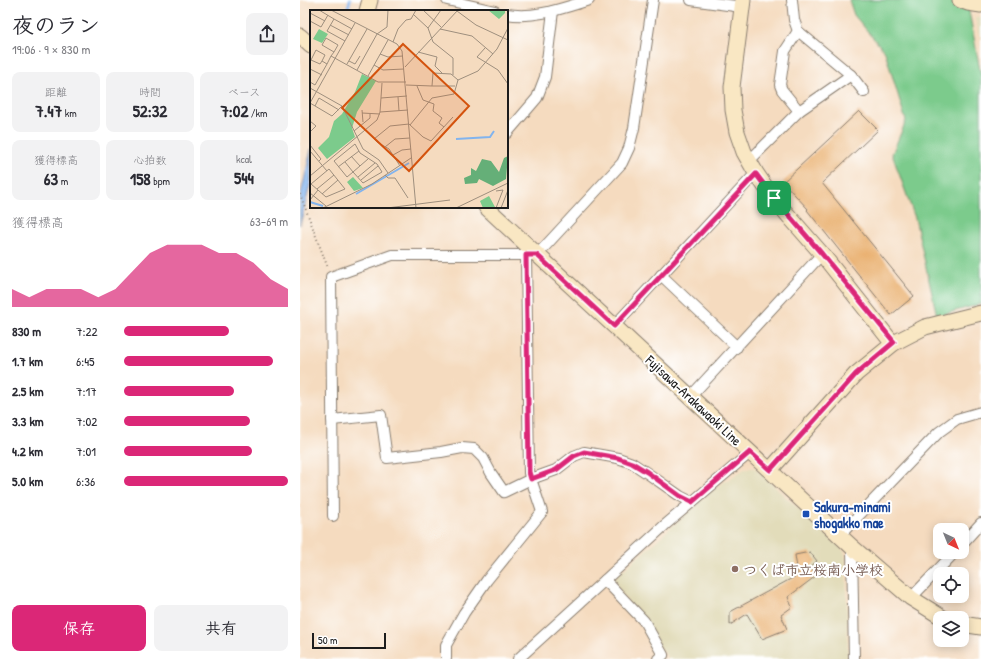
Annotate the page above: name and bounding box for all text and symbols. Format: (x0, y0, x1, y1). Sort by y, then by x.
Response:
text: 夜のラン (12, 10, 100, 40)
inset map (310, 10, 508, 208)
button: share (246, 13, 288, 55)
text: 19:06 · 9 × 830 m (12, 40, 90, 58)
text: 距離 (45, 85, 67, 99)
text: 時間 (139, 85, 161, 99)
text: ペース (228, 85, 260, 99)
text: 7.47 (35, 99, 62, 122)
text: 52:32 (133, 99, 167, 122)
text: 7:02 (220, 99, 248, 122)
text: km (62, 106, 77, 120)
text: /km (248, 106, 268, 120)
text: kcal (236, 152, 252, 166)
text: 獲得標高 (34, 153, 78, 167)
text: 心拍数 (134, 153, 167, 167)
text: 544 (234, 166, 254, 189)
text: 63 (44, 167, 58, 190)
text: 158 (130, 167, 151, 190)
text: m (58, 174, 68, 188)
text: bpm (151, 174, 170, 188)
pin (757, 181, 791, 215)
icon: arrive (763, 187, 785, 209)
text: 63–69 m (250, 212, 288, 230)
text: 獲得標高 (12, 213, 64, 231)
text: 830 m (12, 322, 41, 340)
text: 7:22 (76, 322, 98, 340)
street label: Fujisawa-Arakawaoki Line (640, 350, 746, 451)
text: 1.7 km (12, 352, 43, 370)
text: 6:45 (76, 352, 95, 370)
text: 2.5 km (12, 382, 44, 400)
text: 7:17 (76, 382, 97, 400)
text: 3.3 km (12, 412, 44, 430)
text: 7:02 (76, 412, 97, 430)
text: 4.2 km (12, 442, 43, 460)
text: 7:01 (76, 442, 96, 460)
text: 5.0 km (12, 472, 43, 490)
text: 6:36 (76, 472, 95, 490)
place label: Sakura-minami shogakko mae (814, 497, 891, 534)
marker: Sakura-minami shogakko mae (801, 509, 811, 519)
north arrow (933, 523, 969, 559)
map controls (933, 523, 969, 647)
place label: つくば市立桜南小学校 (743, 560, 883, 579)
marker: つくば市立桜南小学校 (730, 564, 740, 574)
button: locate (933, 567, 969, 603)
button: 保存 (12, 605, 146, 651)
button: 共有 (154, 605, 288, 651)
button: layers (933, 611, 969, 647)
scale bar (312, 631, 386, 650)
text: 50 m (318, 633, 338, 647)

